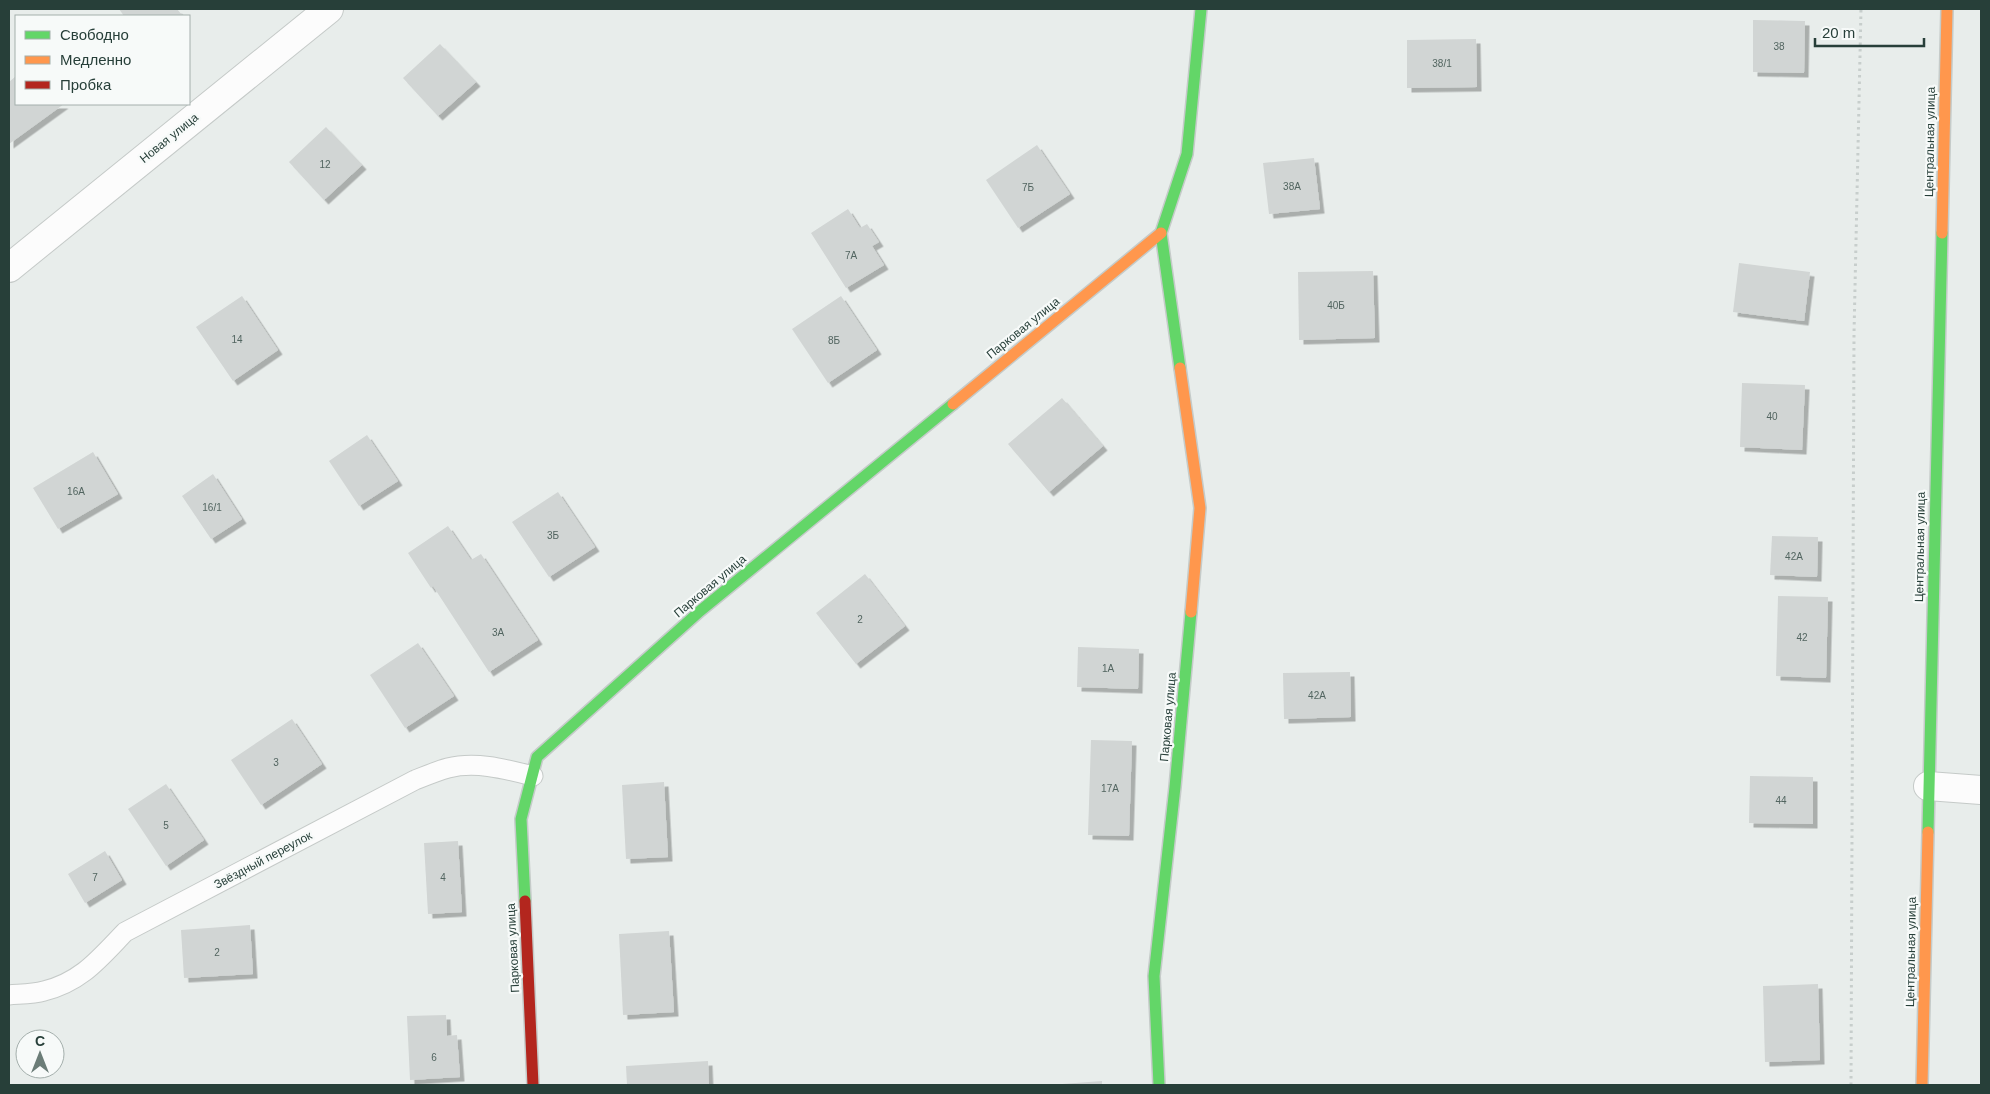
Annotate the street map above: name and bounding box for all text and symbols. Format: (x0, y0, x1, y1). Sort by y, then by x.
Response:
legend (15, 15, 190, 105)
scale bar (1815, 15, 1924, 47)
text: 20 m (1822, 24, 1855, 41)
text: Свободно (60, 26, 129, 43)
house number: 38 (1773, 41, 1785, 52)
text: Медленно (60, 51, 131, 68)
house number: 38/1 (1432, 58, 1452, 69)
text: Пробка (60, 76, 112, 93)
street label: Центральная улица (1922, 86, 1938, 197)
street label: Новая улица (137, 110, 201, 166)
house number: 12 (319, 159, 331, 170)
house number: 38А (1283, 181, 1301, 192)
house number: 7Б (1022, 182, 1034, 193)
house number: 7А (845, 250, 857, 261)
street label: Парковая улица (984, 294, 1063, 362)
house number: 40Б (1327, 300, 1345, 311)
house number: 14 (231, 334, 243, 345)
house number: 8Б (828, 335, 840, 346)
house number: 40 (1766, 411, 1778, 422)
house number: 16А (67, 486, 85, 497)
street label: Центральная улица (1912, 491, 1928, 602)
house number: 16/1 (202, 502, 222, 513)
house number: 3Б (547, 530, 559, 541)
house number: 42А (1785, 551, 1803, 562)
street label: Парковая улица (671, 552, 749, 620)
house number: 2 (857, 614, 863, 625)
house number: 3А (492, 627, 504, 638)
house number: 42 (1796, 632, 1808, 643)
house number: 1А (1102, 663, 1114, 674)
street label: Парковая улица (1157, 671, 1179, 762)
house number: 42А (1308, 690, 1326, 701)
house number: 3 (273, 757, 279, 768)
house number: 17А (1101, 783, 1119, 794)
house number: 44 (1775, 795, 1787, 806)
house number: 5 (163, 820, 169, 831)
street label: Звёздный переулок (212, 828, 315, 892)
house number: 7 (92, 872, 98, 883)
house number: 4 (440, 872, 446, 883)
street label: Центральная улица (1903, 896, 1919, 1007)
street label: Парковая улица (504, 902, 522, 993)
house number: 2 (214, 947, 220, 958)
north arrow (15, 1029, 65, 1079)
text: С (35, 1033, 45, 1049)
house number: 6 (431, 1052, 437, 1063)

